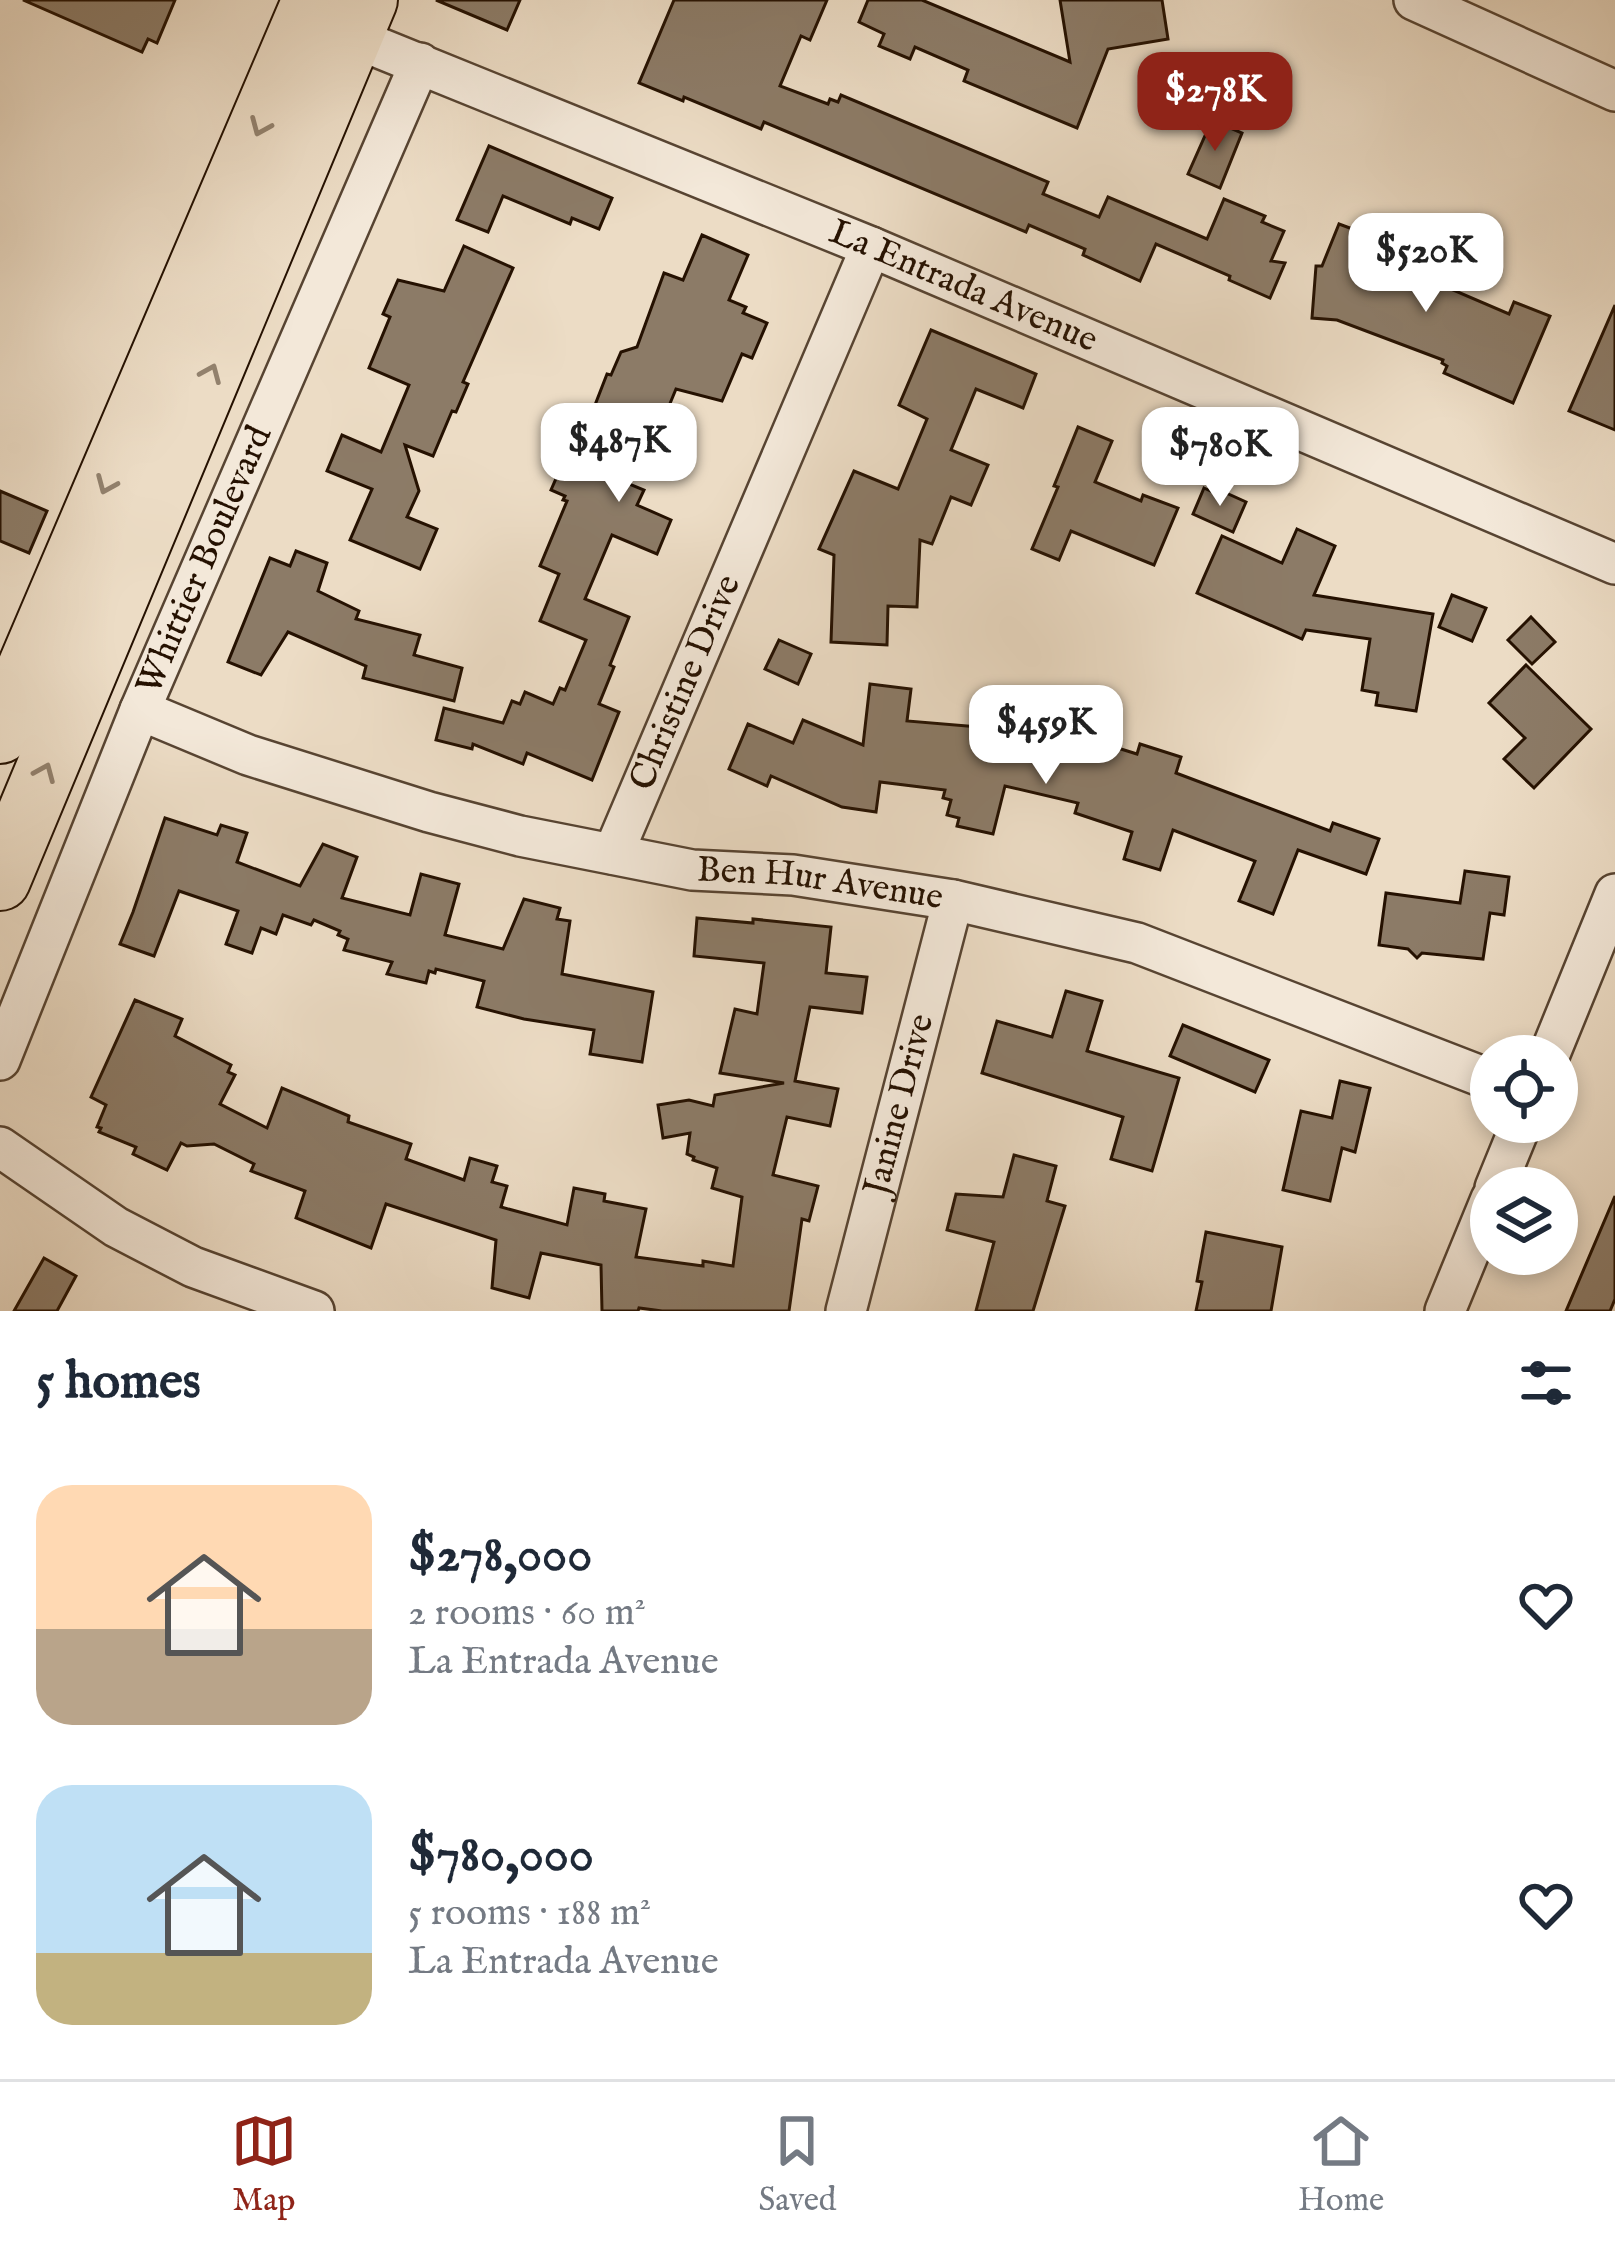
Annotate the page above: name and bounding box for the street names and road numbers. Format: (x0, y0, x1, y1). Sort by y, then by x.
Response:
street label: La Entrada Avenue (822, 210, 1104, 364)
street label: Whittier Boulevard (126, 418, 283, 702)
street label: Christine Drive (620, 568, 752, 798)
street label: Ben Hur Avenue (696, 847, 946, 921)
street label: Janine Drive (853, 1009, 945, 1204)

